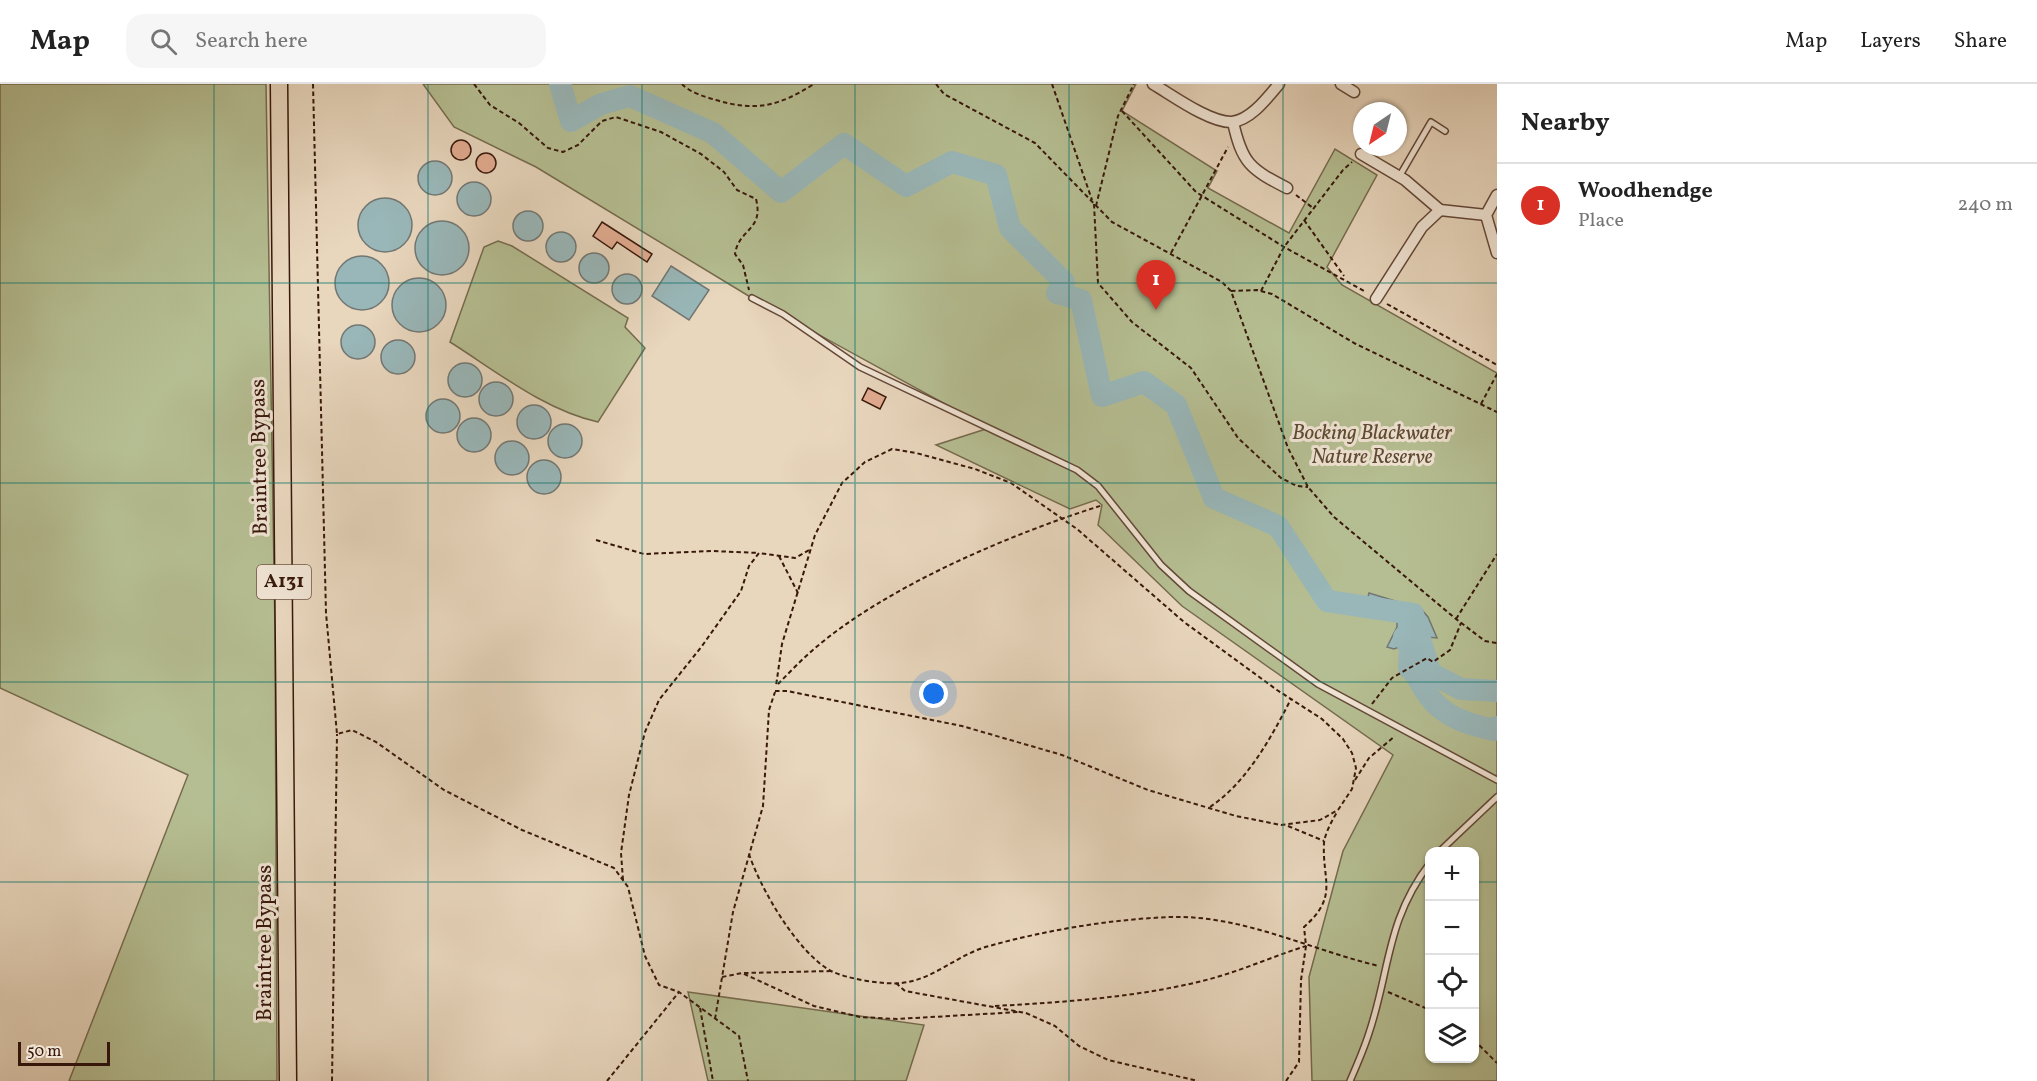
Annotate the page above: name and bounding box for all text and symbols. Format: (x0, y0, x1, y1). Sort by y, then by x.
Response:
search box (126, 14, 546, 68)
text: Map (30, 22, 90, 61)
icon: search (147, 25, 180, 58)
text: Search here (195, 26, 308, 57)
text: Map (1785, 27, 1827, 56)
text: Layers (1860, 27, 1921, 56)
text: Share (1954, 27, 2007, 56)
north arrow (1353, 102, 1407, 156)
text: Nearby (1521, 105, 1610, 141)
text: Woodhendge (1578, 176, 1713, 207)
text: 1 (1536, 191, 1545, 219)
text: 240 m (1958, 191, 2013, 219)
text: Place (1578, 207, 1624, 235)
pin: 1 (1136, 260, 1176, 310)
street label: Braintree Bypass (244, 379, 276, 535)
park label: Bocking Blackwater Nature Reserve (1292, 419, 1452, 472)
road number: A131 (257, 565, 311, 599)
your location (919, 679, 948, 708)
map controls (1425, 847, 1479, 1063)
button: + (1425, 847, 1479, 901)
street label: Braintree Bypass (251, 865, 280, 1021)
button: − (1425, 901, 1479, 955)
button: locate (1425, 955, 1479, 1009)
button: layers (1425, 1009, 1479, 1063)
scale bar (18, 1039, 110, 1066)
text: 50 m (27, 1041, 61, 1063)

